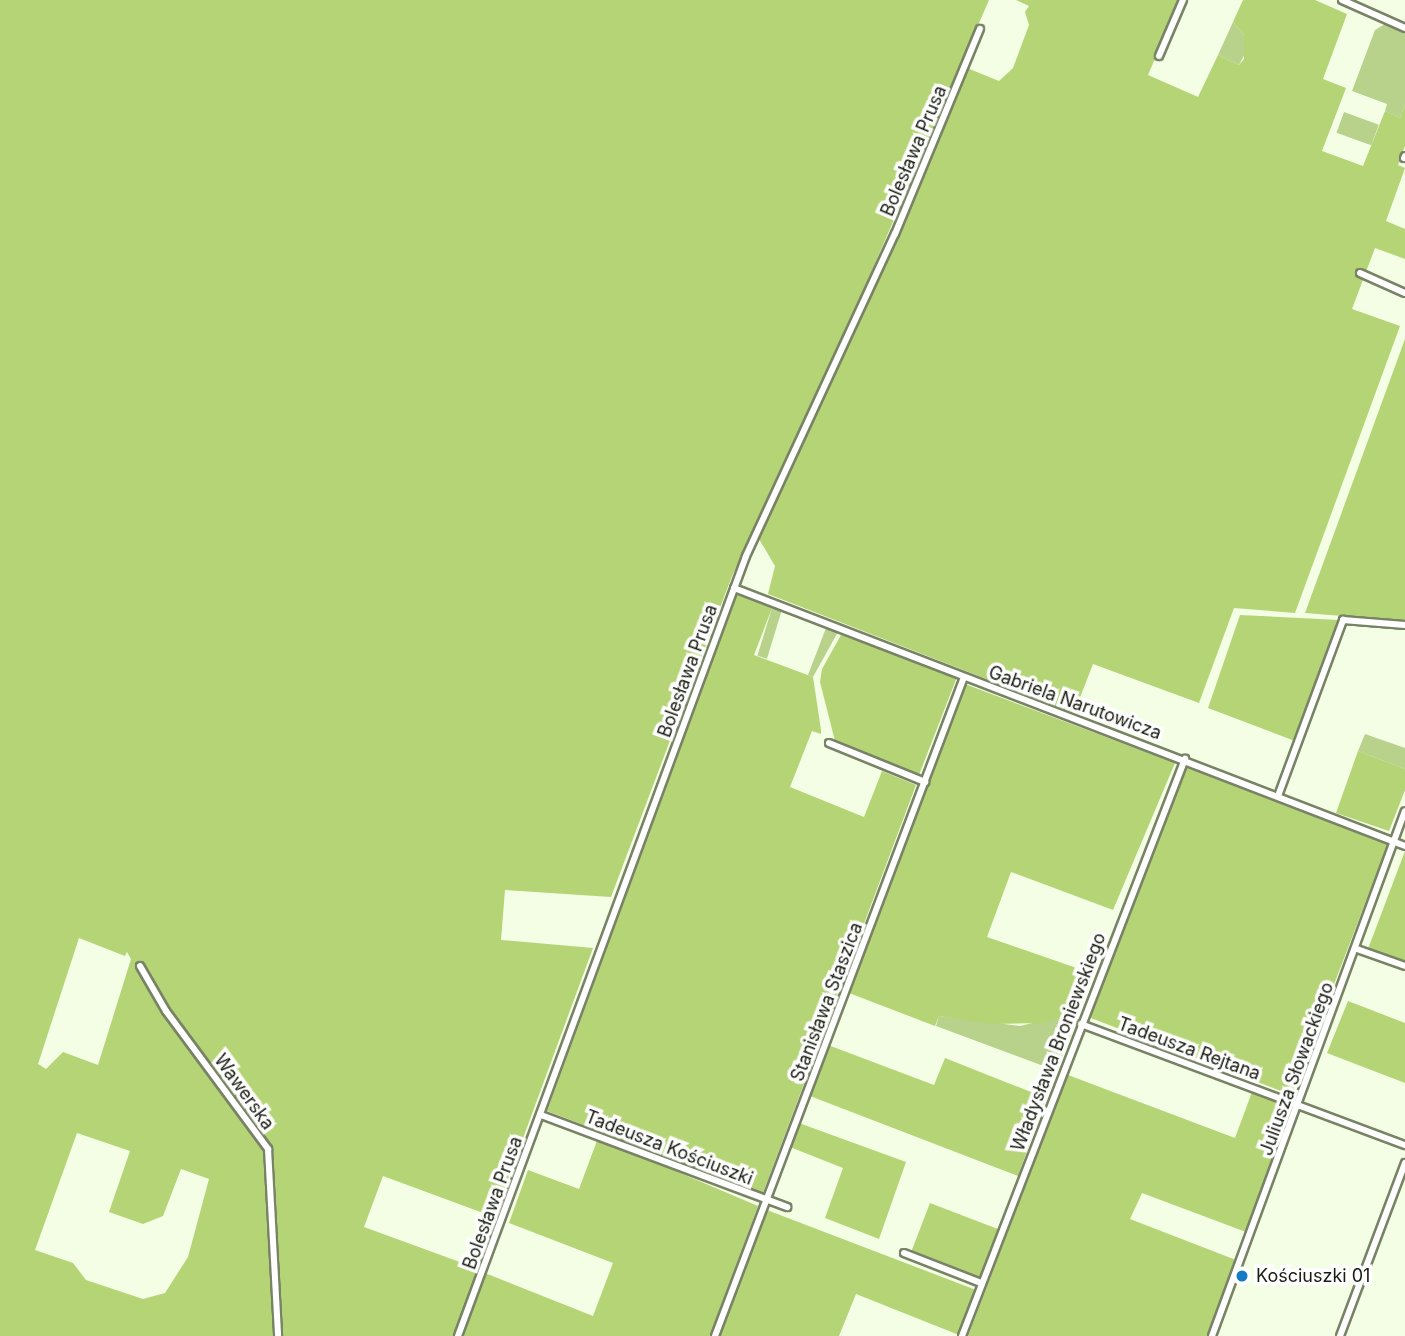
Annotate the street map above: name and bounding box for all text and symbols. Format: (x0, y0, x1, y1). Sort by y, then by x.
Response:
street label: Bolesława Prusa (877, 82, 951, 220)
street label: Bolesława Prusa (654, 602, 722, 740)
street label: Gabriela Narutowicza (986, 662, 1164, 744)
street label: Stanisława Staszica (787, 919, 867, 1085)
street label: Władysława Broniewskiego (1007, 930, 1111, 1154)
street label: Juliusza Słowackiego (1256, 979, 1338, 1159)
street label: Tadeusza Rejtana (1115, 1013, 1263, 1085)
street label: Wawerska (209, 1050, 279, 1134)
street label: Tadeusza Kościuszki (582, 1106, 756, 1190)
street label: Bolesława Prusa (459, 1134, 527, 1272)
place label: Kościuszki 01 (1256, 1265, 1370, 1287)
marker: Kościuszki 01 (1234, 1268, 1250, 1284)

